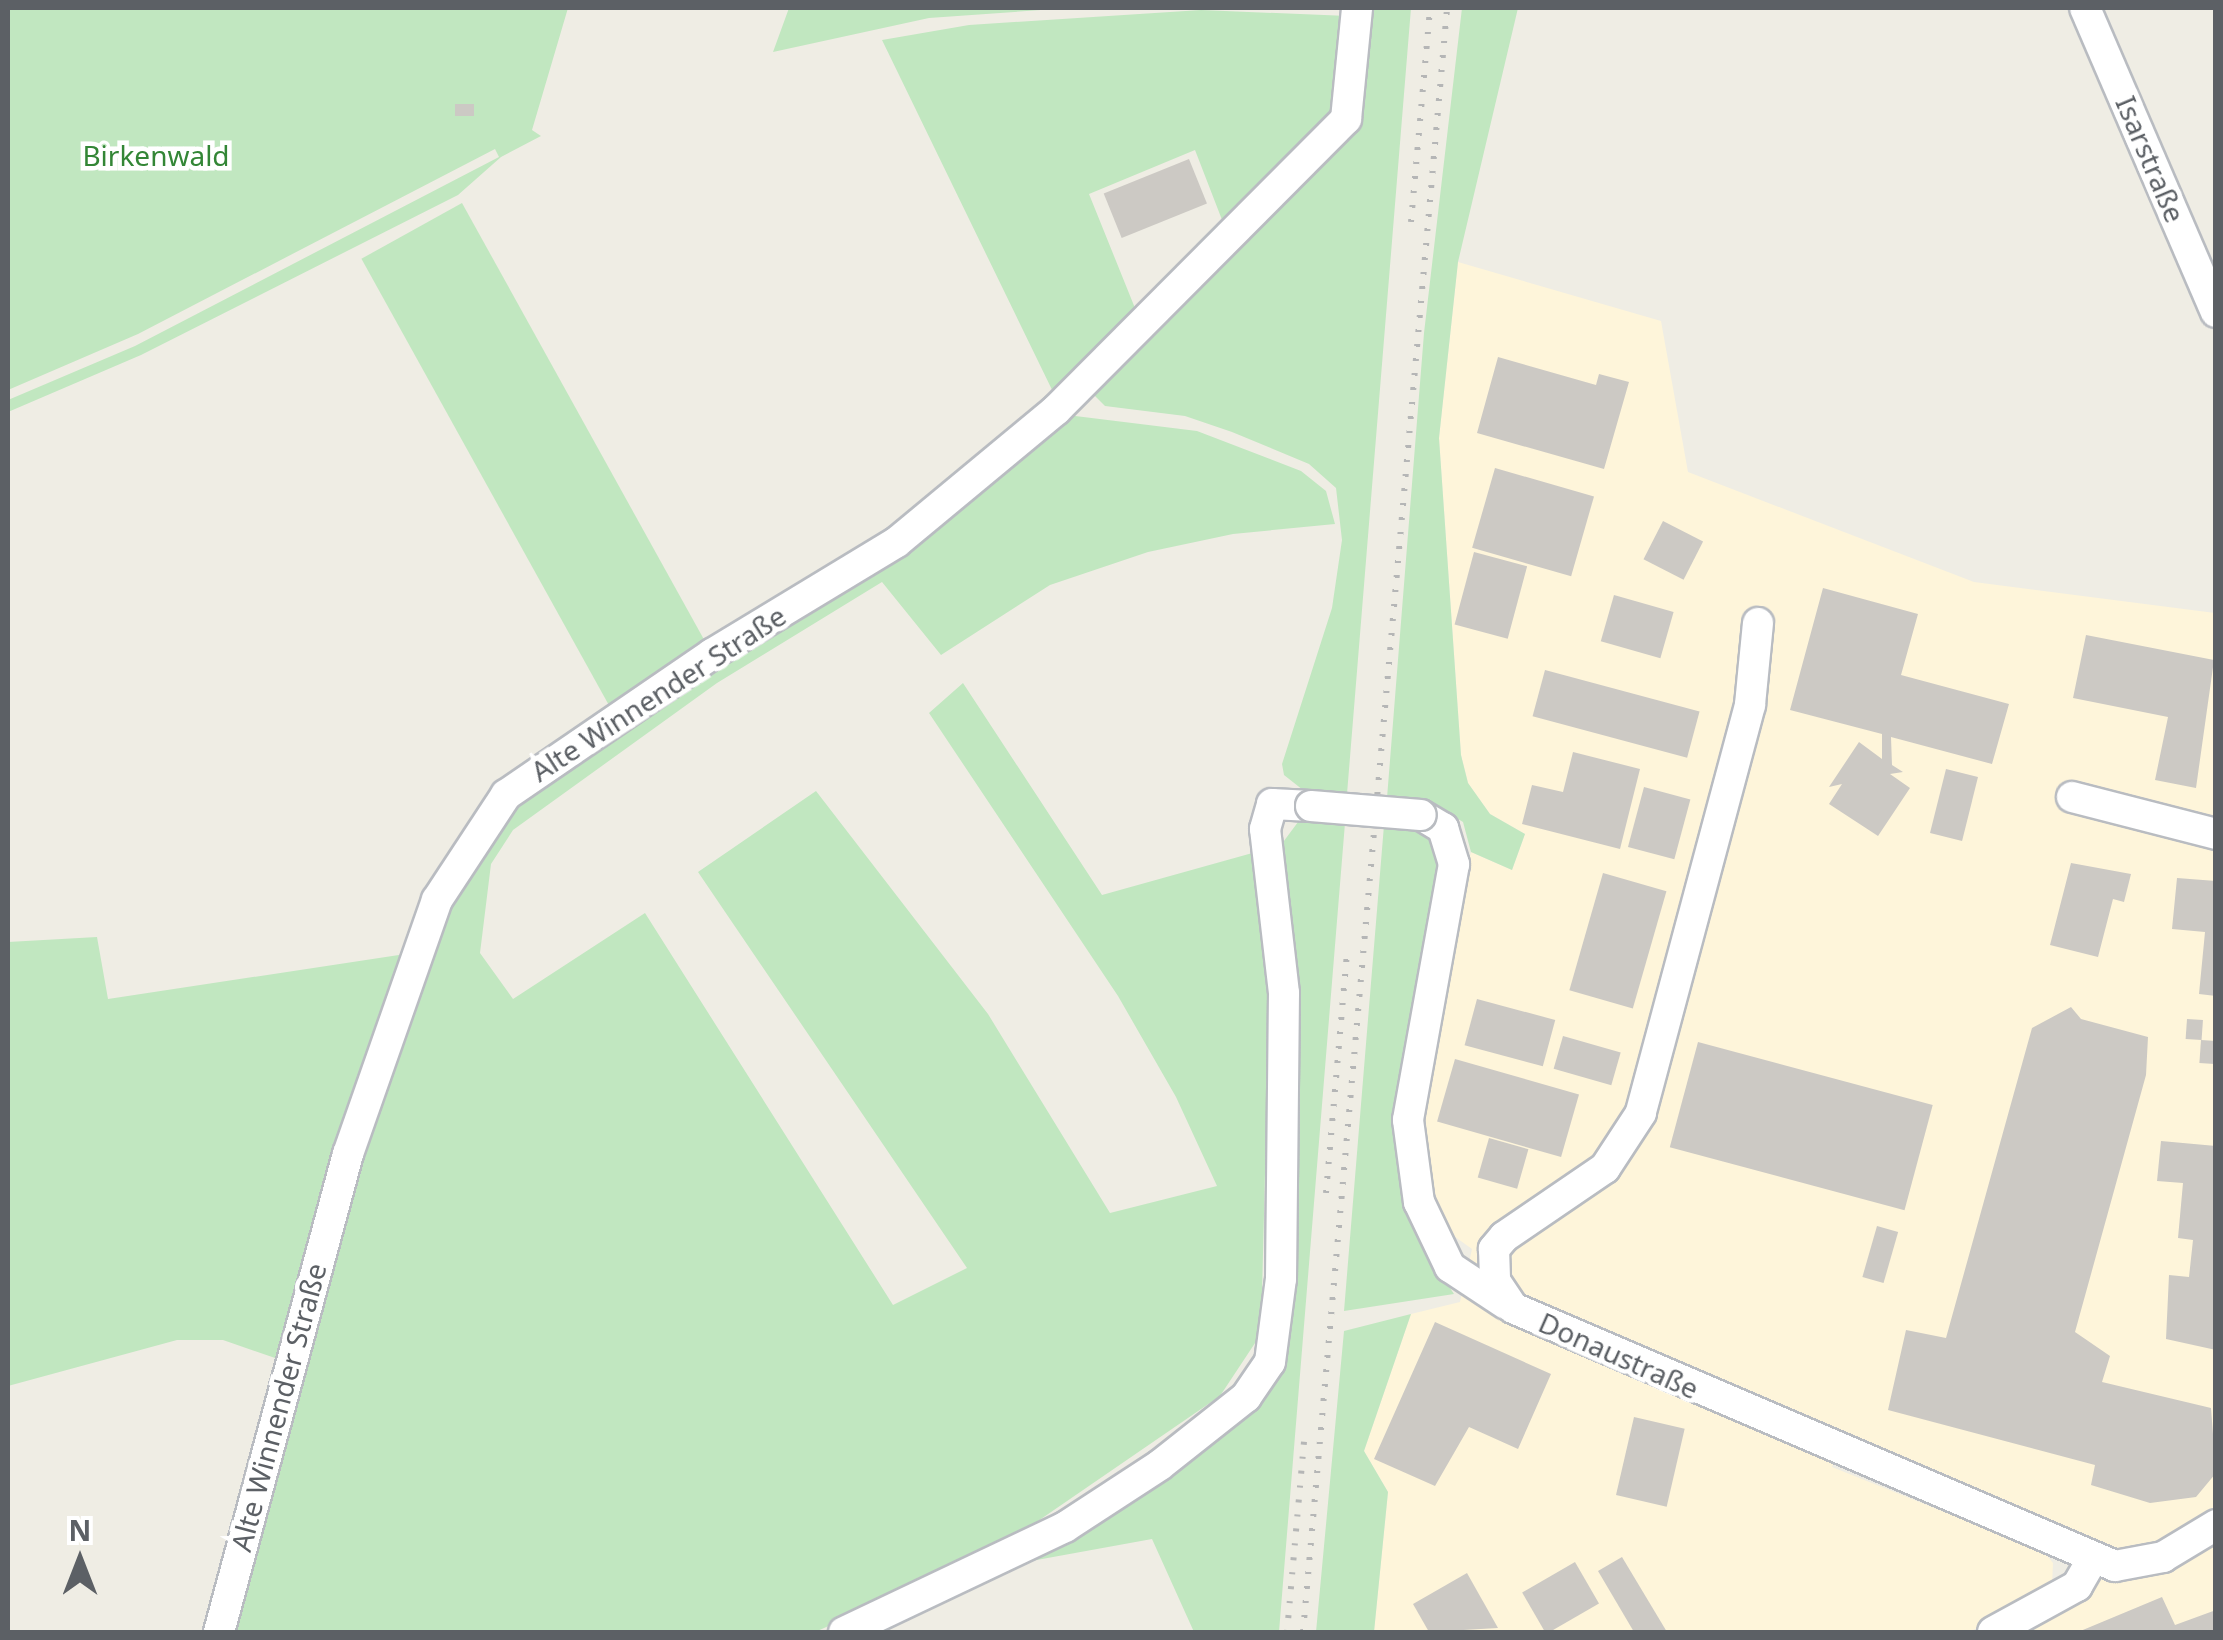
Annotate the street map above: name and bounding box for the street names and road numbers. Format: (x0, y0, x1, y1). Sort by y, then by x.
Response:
street label: Isarstraße (2109, 91, 2193, 227)
street label: Alte Winnender Straße (524, 598, 792, 788)
street label: Alte Winnender Straße (223, 1259, 333, 1555)
street label: Donaustraße (1534, 1305, 1704, 1405)

